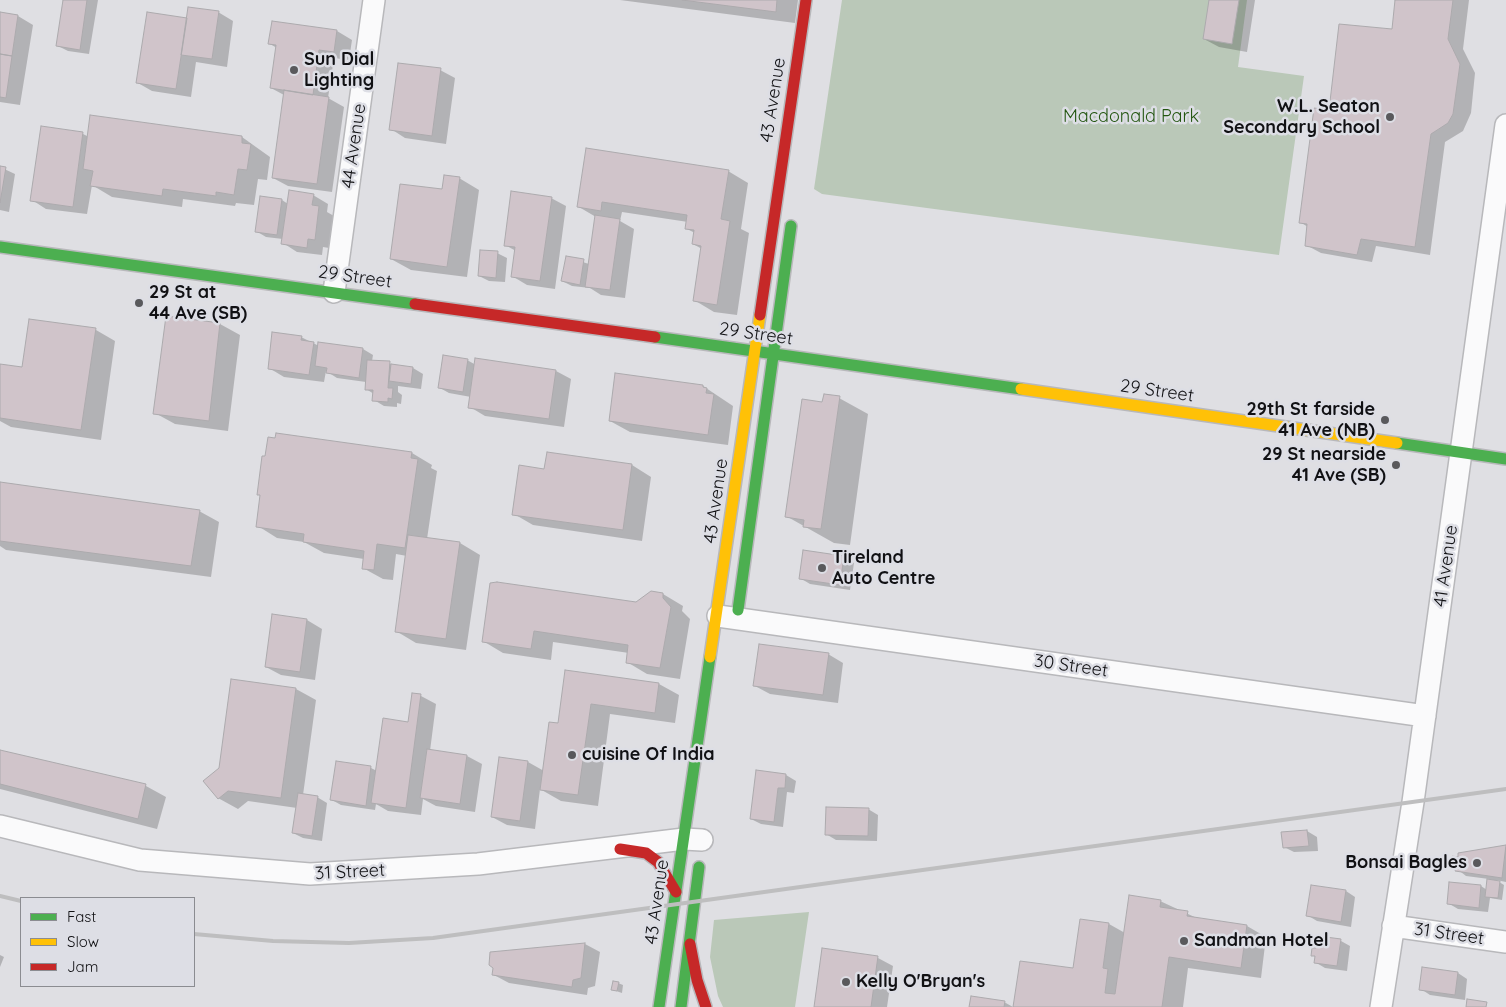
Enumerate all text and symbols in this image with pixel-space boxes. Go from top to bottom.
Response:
place label: Sun Dial Lighting [304,49,374,92]
street label: 43 Avenue [756,56,790,144]
marker: Sun Dial Lighting [288,64,300,76]
place label: W.L. Seaton Secondary School [1223,96,1380,138]
street label: 44 Avenue [337,102,371,190]
park label: Macdonald Park [1063,106,1199,128]
marker: W.L. Seaton Secondary School [1384,111,1396,123]
street label: 29 Street [317,261,393,293]
place label: 29 St at 44 Ave (SB) [149,282,247,324]
marker: 29 St at 44 Ave (SB) [133,297,145,309]
street label: 29 Street [718,318,794,350]
street label: 29 Street [1119,375,1195,407]
place label: 29th St farside 41 Ave (NB) [1247,399,1375,442]
marker: 29th St farside 41 Ave (NB) [1379,414,1391,426]
place label: 29 St nearside 41 Ave (SB) [1262,444,1386,486]
street label: 43 Avenue [699,457,733,545]
marker: 29 St nearside 41 Ave (SB) [1390,459,1402,471]
street label: 41 Avenue [1430,524,1462,608]
place label: Tireland Auto Centre [832,547,935,590]
marker: Tireland Auto Centre [816,562,828,574]
street label: 30 Street [1033,650,1109,682]
place label: cuisine Of India [582,744,715,766]
marker: cuisine Of India [566,749,578,761]
place label: Bonsai Bagles [1345,852,1467,874]
marker: Bonsai Bagles [1471,857,1483,869]
street label: 43 Avenue [640,858,674,946]
street label: 31 Street [314,859,386,885]
legend [20,897,195,987]
text: Fast [67,907,96,926]
street label: 31 Street [1413,918,1485,950]
place label: Sandman Hotel [1194,930,1329,952]
text: Slow [67,932,99,951]
marker: Sandman Hotel [1178,935,1190,947]
text: Jam [67,957,98,976]
place label: Kelly O'Bryan's [856,971,985,993]
marker: Kelly O'Bryan's [840,976,852,988]

